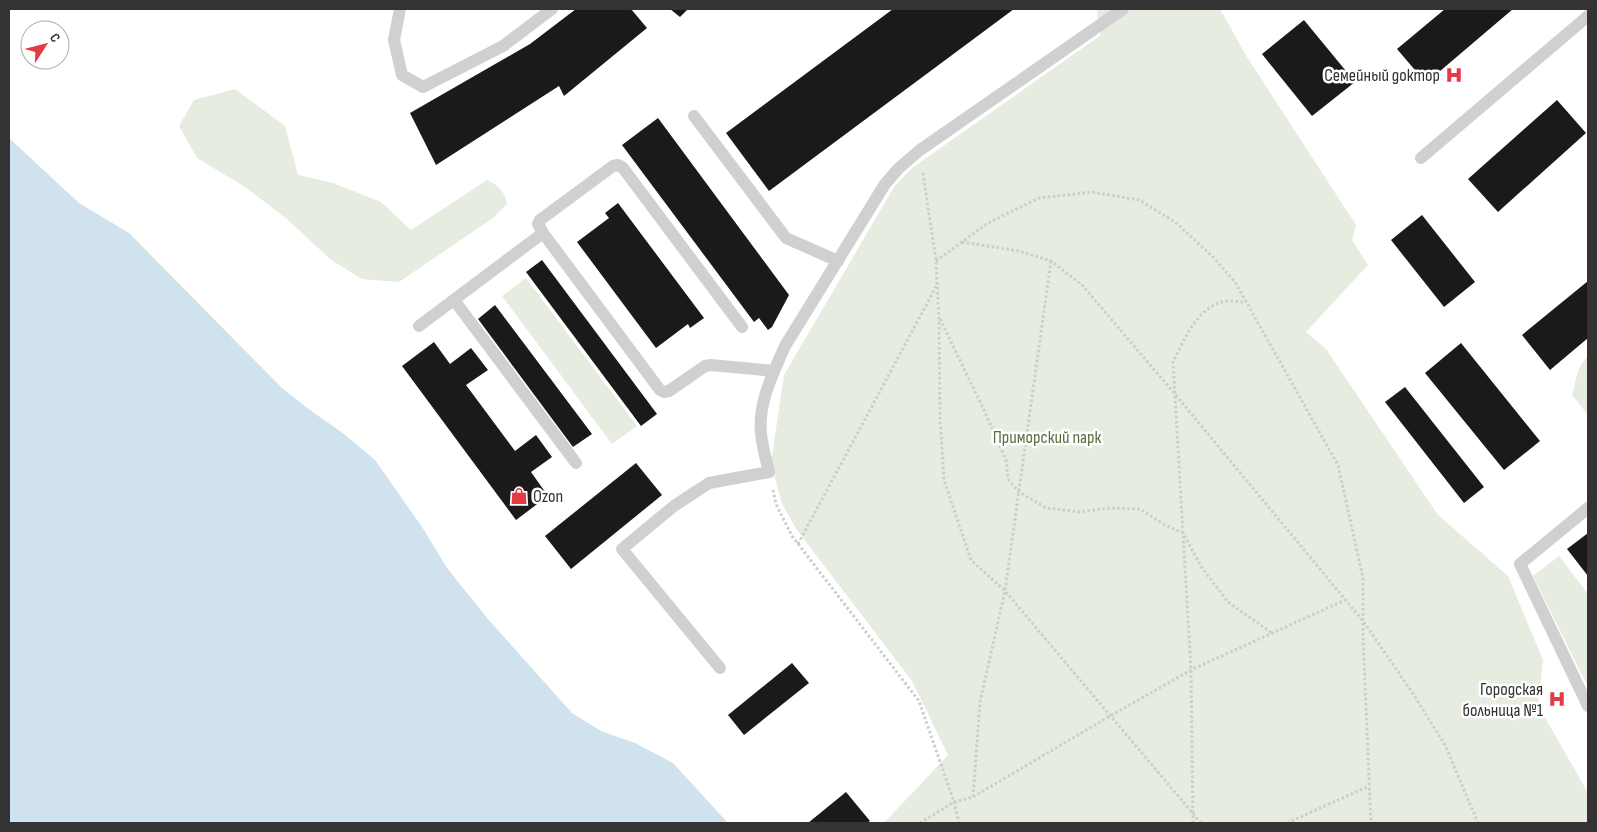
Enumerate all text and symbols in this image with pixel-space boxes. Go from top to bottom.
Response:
north arrow [20,20,70,70]
text: С [46,30,64,46]
place label: Семейный доктор [1324,65,1440,86]
hospital icon: Семейный доктор [1444,65,1464,85]
park label: Приморский парк [993,427,1101,448]
shop icon: Ozon [509,486,529,506]
place label: Ozon [533,486,563,507]
place label: Городская больница №1 [1463,679,1544,721]
hospital icon: Городская больница №1 [1547,689,1567,709]

